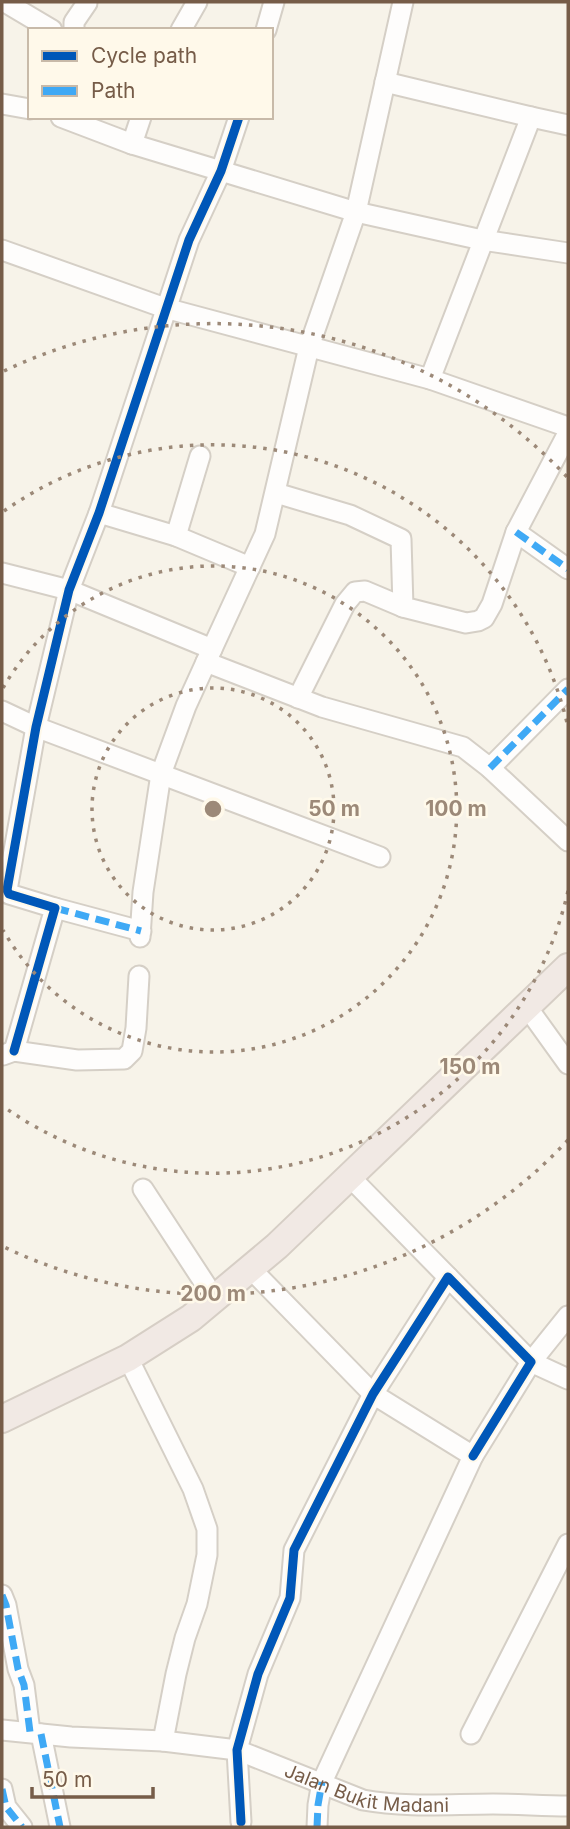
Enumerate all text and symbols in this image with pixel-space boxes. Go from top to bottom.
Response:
legend [28,28,273,119]
text: Cycle path [91,43,197,68]
text: Path [91,78,136,103]
text: 50 m [308,796,360,821]
text: 100 m [425,796,487,821]
centre of rings [201,797,225,821]
text: 150 m [440,1054,500,1079]
text: 200 m [180,1281,246,1306]
scale bar [32,1756,152,1800]
street label: Jalan Bukit Madani [281,1759,449,1817]
text: 50 m [42,1767,92,1792]

